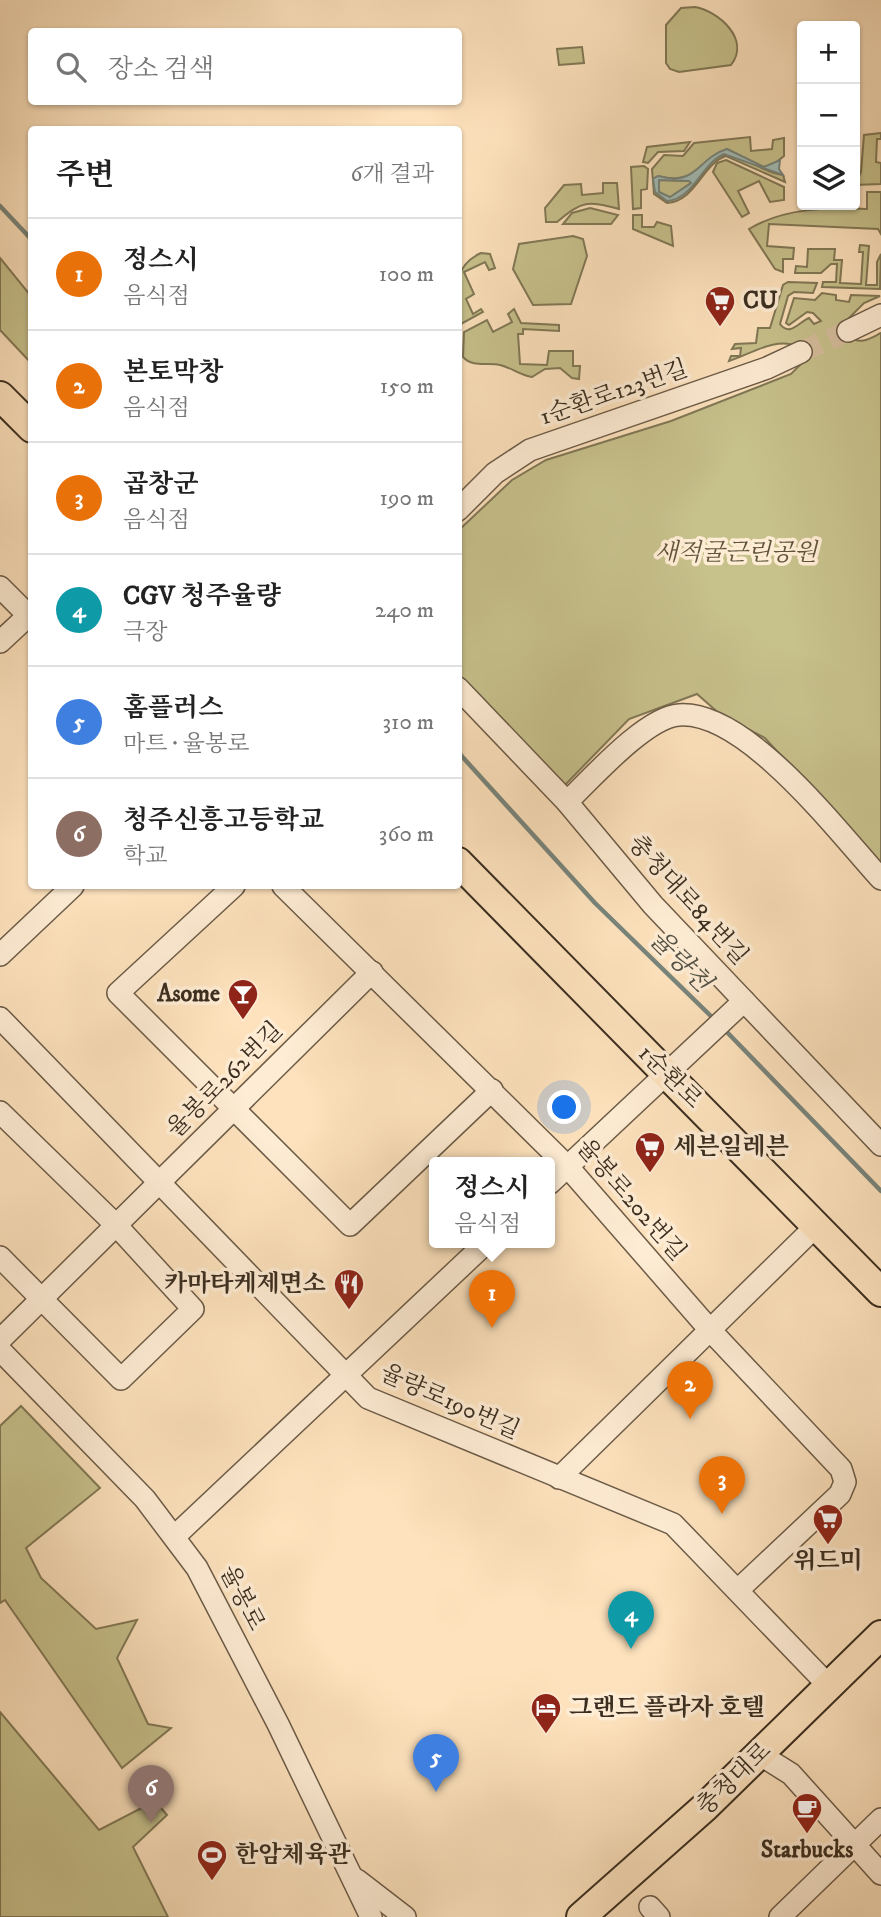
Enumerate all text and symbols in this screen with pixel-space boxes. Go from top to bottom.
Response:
map controls [797,21,860,210]
button: + [797,21,860,84]
search box [28,28,462,105]
icon: search [52,48,90,86]
text: 장소 검색 [108,53,214,86]
button: − [797,84,860,147]
button: layers [797,147,860,210]
text: 주변 [56,157,114,194]
text: 6개 결과 [350,160,434,189]
text: 정스시 [123,244,198,277]
text: 1 [75,260,83,289]
text: 100 m [379,260,434,289]
text: 음식점 [123,282,190,311]
supermarket icon: CU [703,284,737,328]
place label: CU [743,286,778,316]
street label: 1순환로123번길 [536,354,692,432]
text: 본토막창 [123,356,223,389]
text: 2 [73,372,85,401]
text: 150 m [380,372,434,401]
text: 음식점 [123,394,190,423]
text: 곱창군 [123,468,198,501]
text: 3 [75,484,83,513]
text: 190 m [380,484,434,513]
text: 음식점 [123,506,190,535]
park label: 새적굴근린공원 [655,538,819,568]
text: CGV 청주율량 [123,580,281,613]
text: 4 [72,596,86,625]
text: 240 m [375,596,434,625]
text: 극장 [123,618,167,647]
text: 홈플러스 [123,692,223,725]
text: 5 [73,708,85,737]
text: 310 m [382,708,434,737]
text: 마트 · 율봉로 [123,730,250,759]
text: 청주신흥고등학교 [123,804,324,837]
text: 6 [73,820,85,849]
text: 360 m [379,820,434,849]
street label: 충청대로84번길 [622,829,754,971]
text: 학교 [123,842,167,871]
water label: 율량천 [642,923,720,1001]
bar icon: Asome [226,977,260,1021]
place label: Asome [156,979,220,1009]
street label: 율봉로262번길 [161,1016,289,1144]
street label: 1순환로 [632,1039,708,1115]
your location [547,1090,581,1124]
supermarket icon: 세븐일레븐 [633,1130,667,1174]
place label: 세븐일레븐 [673,1132,789,1162]
street label: 율봉로202번길 [570,1133,692,1267]
popup [429,1157,555,1248]
text: 정스시 [454,1172,530,1205]
text: 음식점 [454,1210,521,1239]
restaurant icon: 카마타케제면소 [332,1267,366,1311]
place label: 카마타케제면소 [164,1269,326,1299]
pin: 1 [469,1270,515,1328]
street label: 율량로190번길 [376,1358,524,1446]
pin: 2 [667,1361,713,1419]
pin: 3 [699,1456,745,1514]
supermarket icon: 위드미 [811,1502,845,1546]
place label: 위드미 [793,1546,863,1576]
street label: 율봉로 [213,1560,271,1636]
pin: 4 [608,1591,654,1649]
hotel icon: 그랜드 플라자 호텔 [529,1691,563,1735]
place label: 그랜드 플라자 호텔 [569,1693,765,1723]
pin: 5 [413,1734,459,1792]
street label: 충청대로 [690,1736,778,1822]
pin: 6 [128,1765,174,1823]
cafe icon: Starbucks [790,1791,824,1835]
place label: Starbucks [761,1835,853,1865]
sports icon: 한암체육관 [195,1838,229,1882]
place label: 한암체육관 [235,1840,351,1870]

